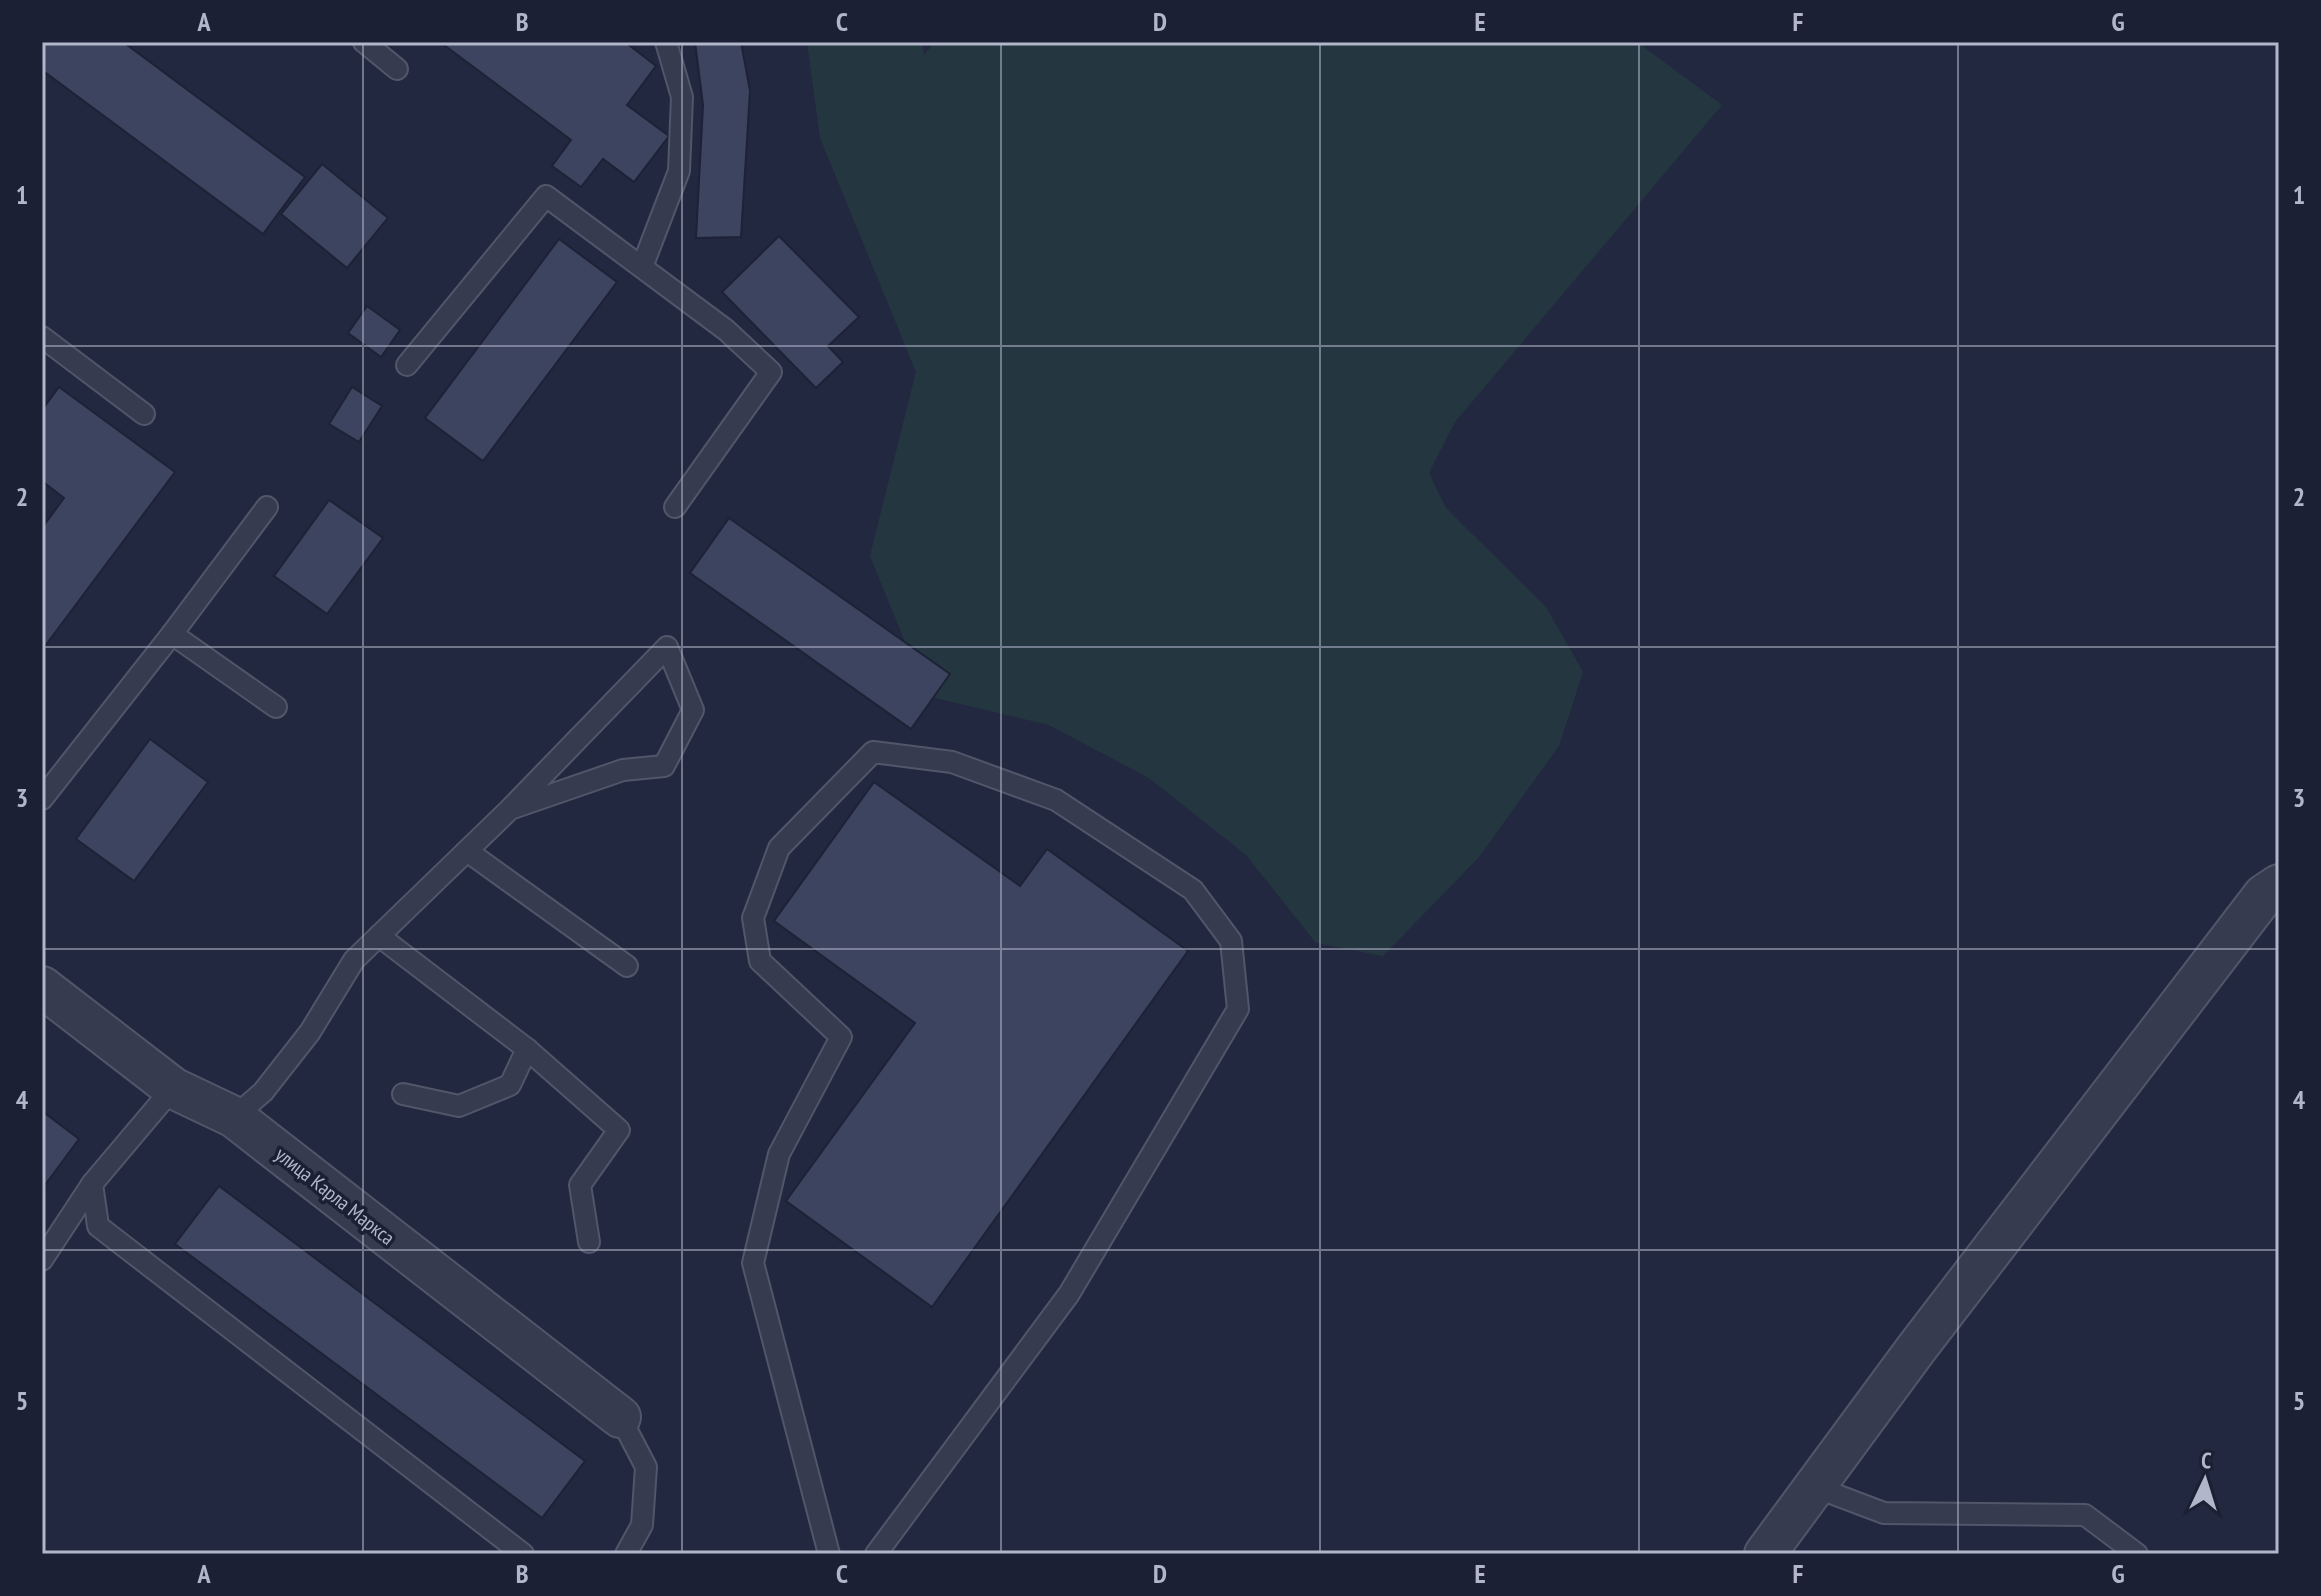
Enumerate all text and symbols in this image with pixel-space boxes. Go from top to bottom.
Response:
text: A [196,5,211,38]
text: B [516,5,529,38]
text: C [836,5,848,38]
text: D [1153,5,1167,38]
text: E [1474,5,1486,38]
text: F [1793,5,1804,38]
text: G [2111,5,2125,38]
text: 1 [16,178,28,211]
text: 1 [2293,178,2305,211]
text: 2 [16,480,28,513]
text: 2 [2293,480,2305,513]
text: 3 [16,781,28,814]
text: 3 [2293,781,2305,814]
text: 4 [16,1083,29,1116]
text: 4 [2293,1083,2306,1116]
street label: улица Карла Маркса [270,1141,400,1251]
text: 5 [16,1384,28,1417]
text: 5 [2293,1384,2305,1417]
north arrow [2165,1440,2245,1520]
text: С [2200,1446,2212,1474]
text: A [196,1557,211,1590]
text: B [516,1557,529,1590]
text: C [836,1557,848,1590]
text: D [1153,1557,1167,1590]
text: E [1474,1557,1486,1590]
text: F [1793,1557,1804,1590]
text: G [2111,1557,2125,1590]

